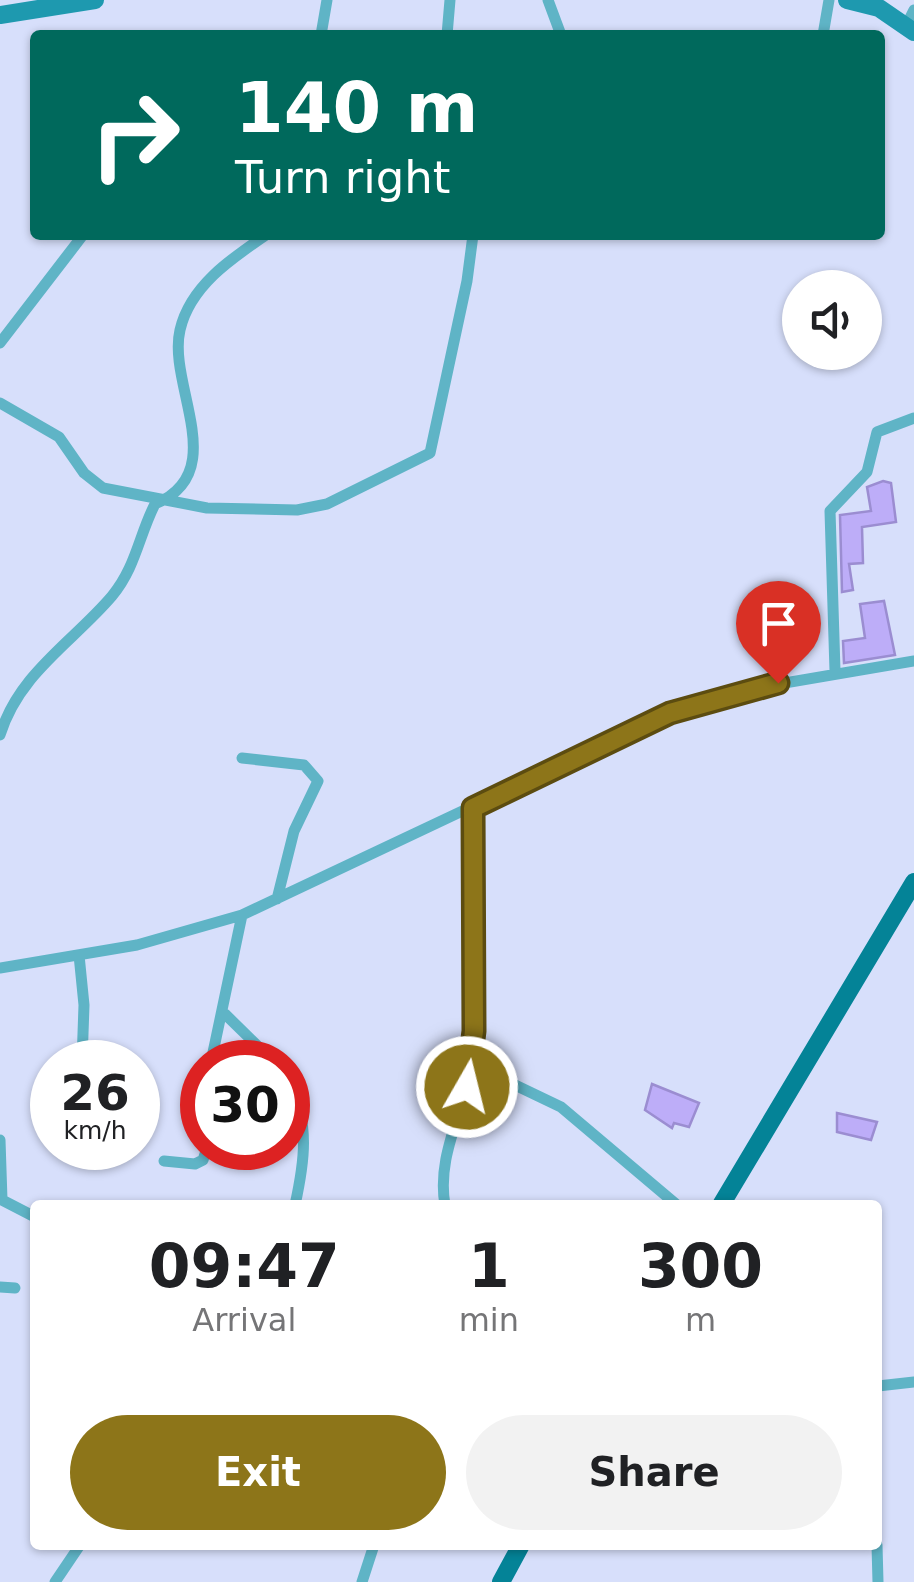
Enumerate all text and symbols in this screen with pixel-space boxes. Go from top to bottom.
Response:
text: 140 m [235,67,478,149]
icon: right [70,70,200,200]
text: Turn right [235,151,450,204]
map controls [782,270,882,370]
button: sound [782,270,882,370]
pin [736,581,821,684]
icon: arrive [751,596,806,651]
position arrow [415,1035,519,1139]
speed limit sign: 30 [180,1040,310,1170]
text: 26 [60,1064,130,1122]
text: km/h [63,1116,127,1145]
text: 09:47 [149,1231,340,1301]
text: 1 [468,1231,510,1301]
text: 300 [638,1231,763,1301]
text: Arrival [192,1301,296,1339]
text: min [459,1301,519,1339]
text: m [685,1301,716,1339]
button: Exit [70,1415,446,1530]
button: Share [466,1415,842,1530]

